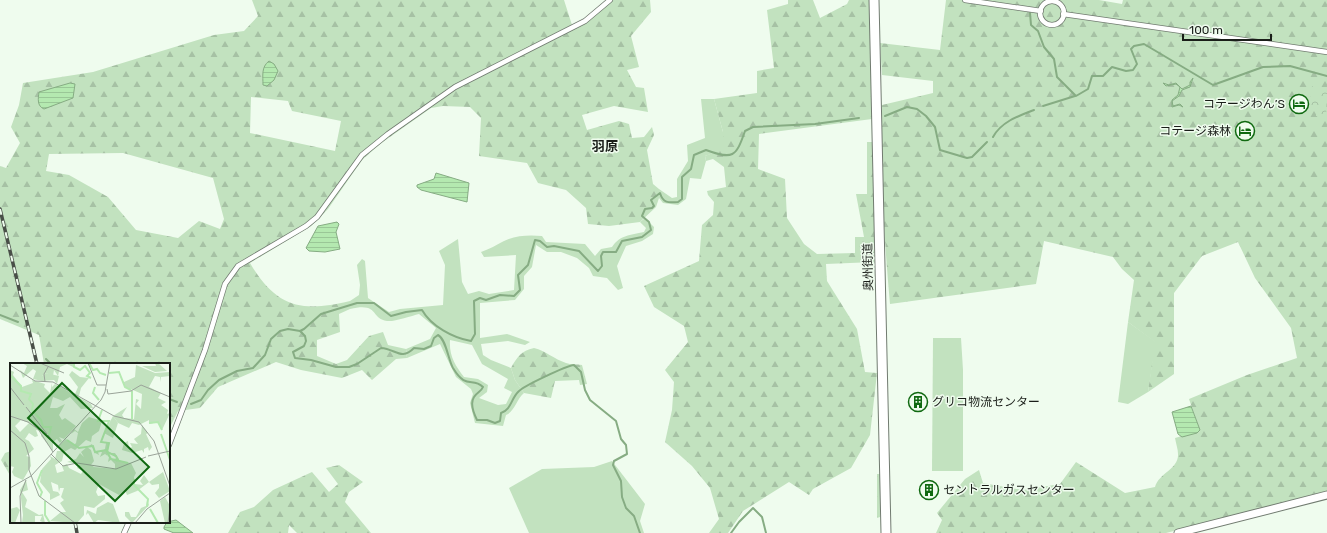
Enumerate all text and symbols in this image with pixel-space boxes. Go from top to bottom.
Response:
scale bar [1183,16,1271,42]
text: 100 m [1189,23,1223,37]
hotel icon: コテージわん’S [1288,93,1310,115]
place label: コテージわん’S [1203,97,1285,111]
hotel icon: コテージ森林 [1234,120,1256,142]
place label: コテージ森林 [1159,124,1231,138]
district label: 羽原 [592,139,618,154]
street label: 奥州街道 [861,243,875,291]
inset map [10,363,170,523]
building icon: グリコ物流センター [907,391,929,413]
place label: グリコ物流センター [932,395,1040,409]
building icon: セントラルガスセンター [918,479,940,501]
place label: セントラルガスセンター [943,483,1075,497]

